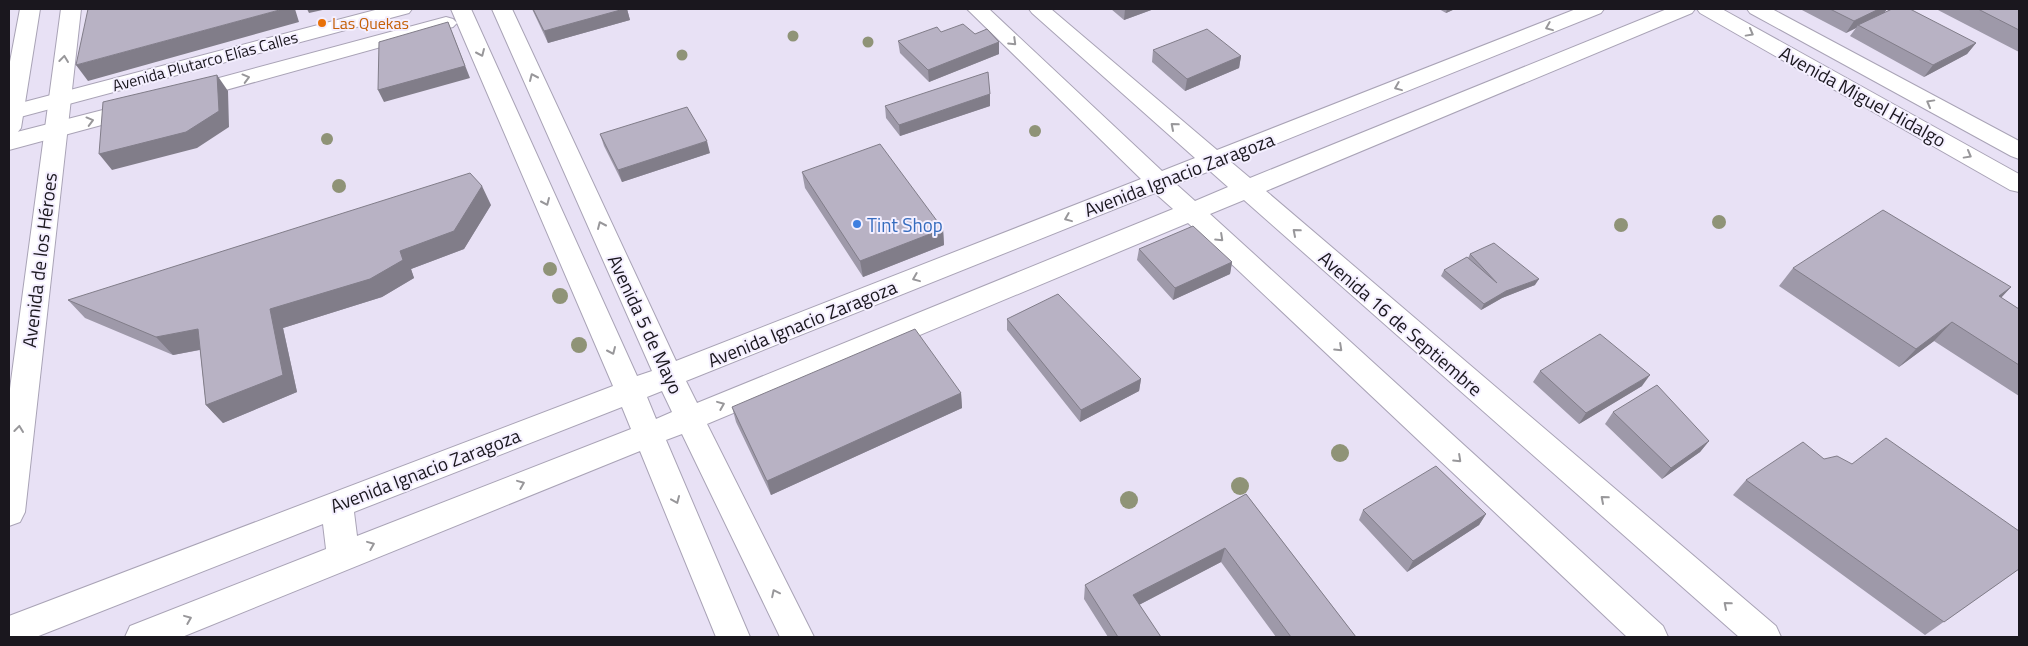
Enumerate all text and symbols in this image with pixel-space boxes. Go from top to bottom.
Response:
place label: Las Quekas [332,11,409,35]
marker: Las Quekas [316,17,328,29]
one-way arrow [1545,21,1553,31]
street label: Avenida Plutarco Elías Calles [110,25,300,97]
one-way arrow [1745,26,1754,36]
one-way arrow [1007,36,1016,45]
street label: Avenida Miguel Hidalgo [1774,38,1952,154]
one-way arrow [475,48,486,57]
one-way arrow [58,55,69,63]
one-way arrow [242,73,251,84]
one-way arrow [529,73,540,82]
one-way arrow [1394,81,1403,91]
one-way arrow [1927,99,1936,109]
one-way arrow [85,116,94,127]
one-way arrow [1170,122,1179,131]
street label: Avenida Ignacio Zaragoza [1080,124,1279,224]
one-way arrow [1962,149,1971,159]
street label: Avenida de los Héroes [14,171,64,349]
one-way arrow [540,197,551,206]
place label: Tint Shop [867,210,943,239]
one-way arrow [1064,212,1072,222]
marker: Tint Shop [851,218,863,230]
one-way arrow [596,221,607,230]
one-way arrow [1293,229,1302,238]
one-way arrow [1215,232,1224,241]
street label: Avenida 16 de Septiembre [1313,243,1489,403]
street label: Avenida 5 de Mayo [601,250,691,398]
street label: Avenida Ignacio Zaragoza [703,272,902,374]
one-way arrow [913,272,921,282]
one-way arrow [1334,342,1343,351]
one-way arrow [605,346,616,355]
one-way arrow [716,401,725,411]
street label: Avenida Ignacio Zaragoza [326,420,525,520]
one-way arrow [13,425,24,433]
one-way arrow [1453,453,1462,462]
one-way arrow [517,480,525,490]
one-way arrow [669,495,680,504]
one-way arrow [1601,496,1610,505]
one-way arrow [366,541,375,551]
one-way arrow [771,590,781,599]
one-way arrow [1724,602,1733,611]
one-way arrow [183,615,191,625]

